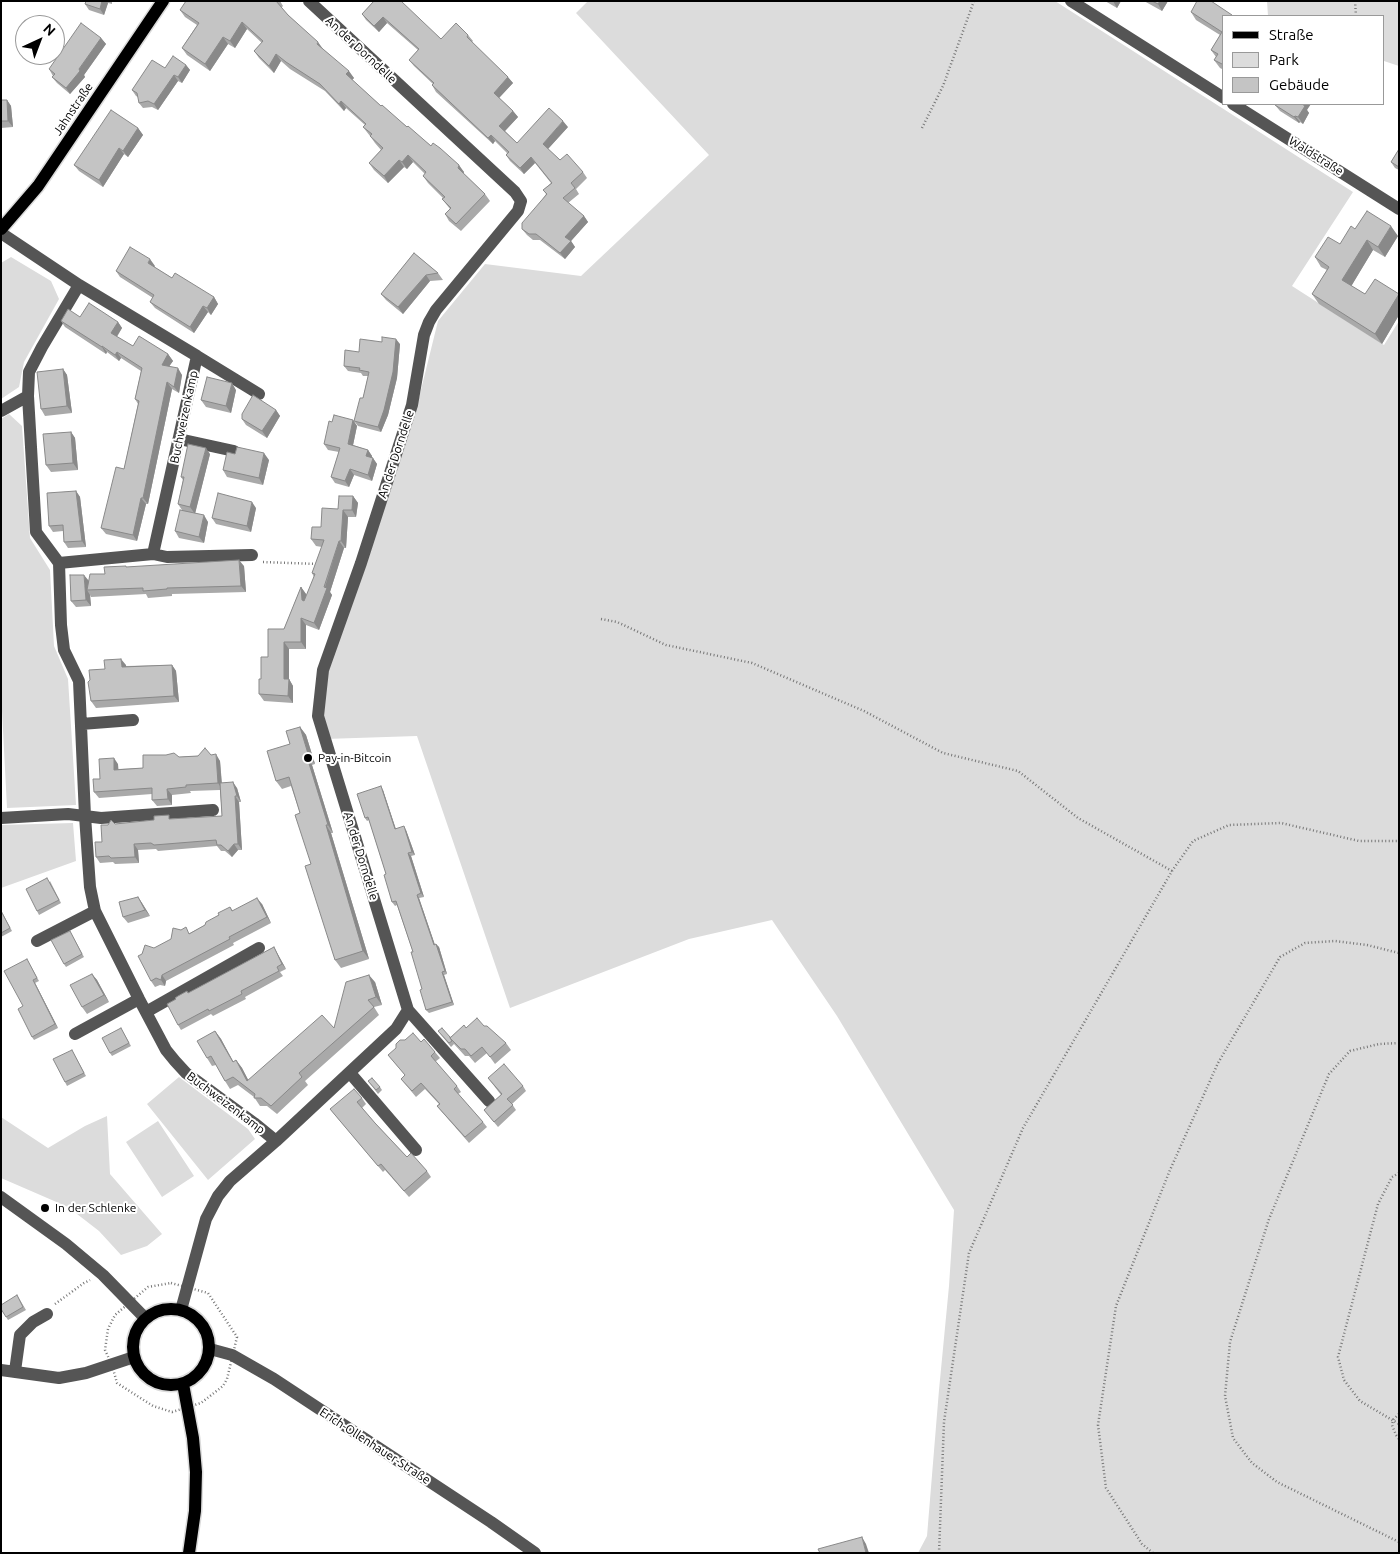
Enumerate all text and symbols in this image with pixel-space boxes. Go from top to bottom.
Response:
street label: An der Dorndelle [323,13,399,87]
north arrow [15,15,65,65]
legend [1222,15,1385,105]
text: N [40,20,59,39]
text: Straße [1269,26,1313,43]
text: Park [1269,51,1299,68]
text: Gebäude [1269,76,1329,93]
street label: Jahnstraße [50,80,96,138]
street label: Waldstraße [1286,134,1346,178]
street label: Buchweizenkamp [167,369,201,465]
street label: An der Dorndelle [375,408,417,500]
place label: Pay-in-Bitcoin [318,751,391,765]
marker: Pay-in-Bitcoin [302,752,314,764]
street label: An der Dorndelle [341,810,381,902]
street label: Buchweizenkamp [184,1069,268,1137]
place label: In der Schlenke [55,1201,136,1215]
marker: In der Schlenke [39,1202,51,1214]
street label: Erich-Ollenhauer-Straße [317,1405,433,1487]

